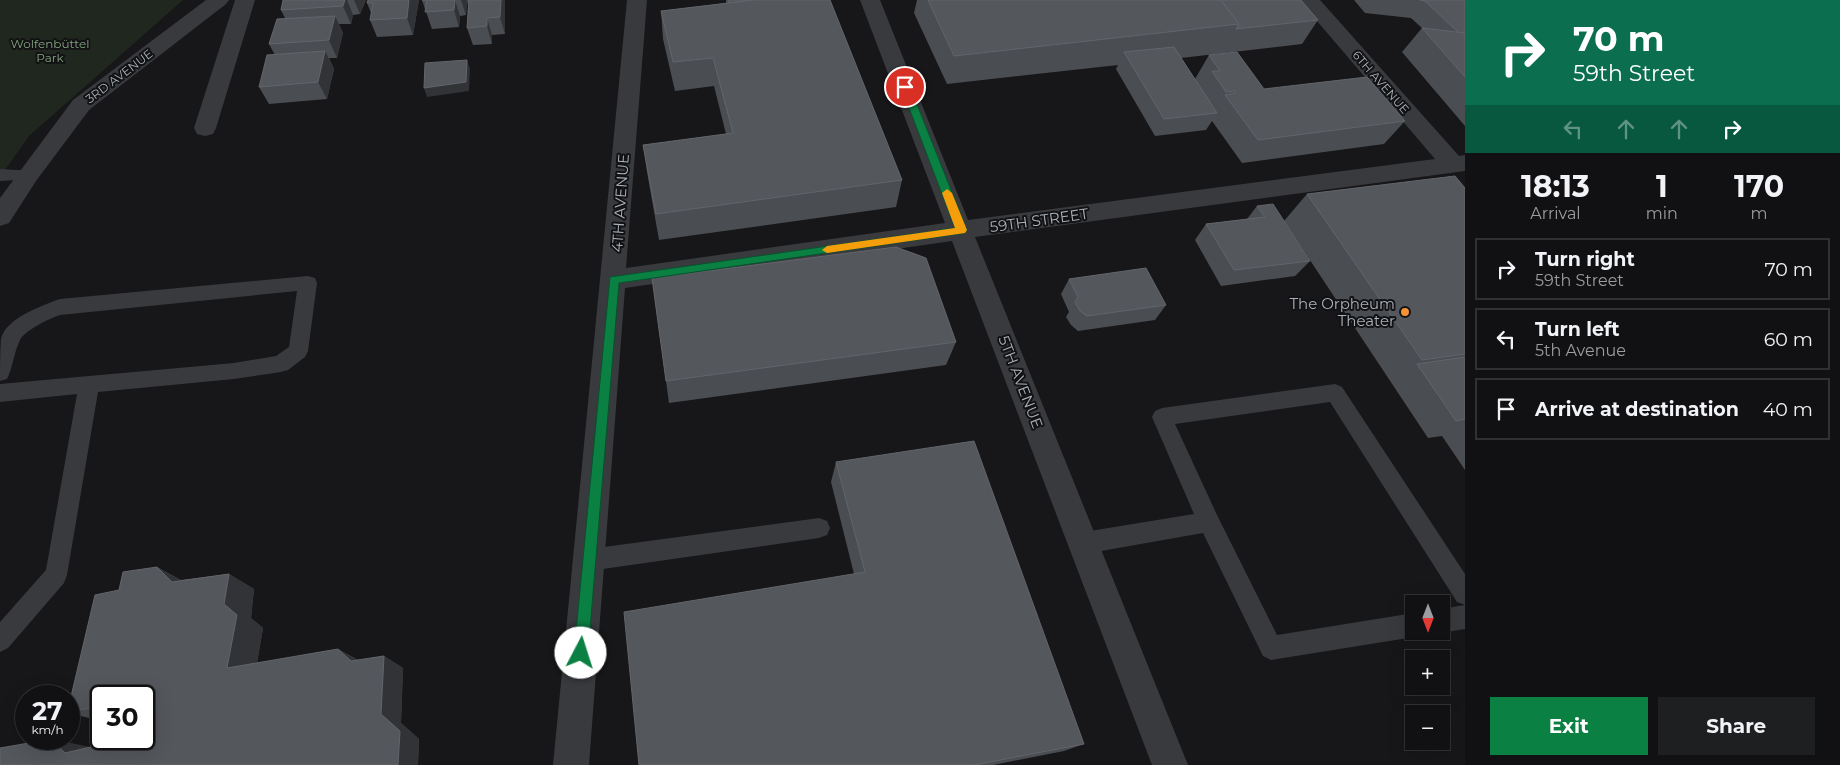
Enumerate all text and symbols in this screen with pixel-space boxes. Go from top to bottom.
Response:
text: 70 m [1573,17,1664,60]
icon: right [1490,20,1555,85]
park label: Wolfenbüttel Park [11,36,89,65]
street label: 3RD AVENUE [82,46,156,106]
street label: 6TH AVENUE [1350,47,1412,117]
text: 59th Street [1573,60,1695,87]
pin [884,66,926,108]
icon: arrive [891,73,919,101]
icon: left [1559,115,1587,143]
icon: ahead [1612,115,1640,143]
icon: ahead [1665,115,1693,143]
icon: right [1718,115,1746,143]
street label: 4TH AVENUE [607,153,633,253]
text: 18:13 [1521,168,1590,205]
text: 1 [1656,168,1668,205]
text: 170 [1734,168,1784,205]
street label: 59TH STREET [989,204,1090,236]
text: Arrival [1530,204,1581,223]
text: min [1646,204,1678,223]
text: m [1750,204,1767,223]
text: Turn right [1535,248,1635,271]
icon: right [1492,255,1520,283]
text: 70 m [1764,258,1813,281]
text: 59th Street [1535,271,1624,290]
place label: The Orpheum Theater [1289,294,1395,330]
marker: The Orpheum Theater [1399,306,1411,318]
text: Turn left [1535,318,1620,341]
icon: left [1492,325,1520,353]
text: 60 m [1764,328,1813,351]
street label: 5TH AVENUE [995,333,1047,431]
text: 5th Avenue [1535,341,1626,360]
icon: arrive [1492,395,1520,423]
text: Arrive at destination [1535,398,1739,421]
text: 40 m [1763,398,1813,421]
north arrow [1405,595,1450,640]
map controls [1405,595,1450,750]
position arrow [554,626,606,678]
button: + [1405,650,1450,695]
speed limit sign: 30 [90,685,155,750]
text: 27 [32,696,63,726]
button: Exit [1490,697,1648,755]
button: Share [1658,697,1815,755]
button: − [1405,705,1450,750]
text: km/h [31,722,64,737]

